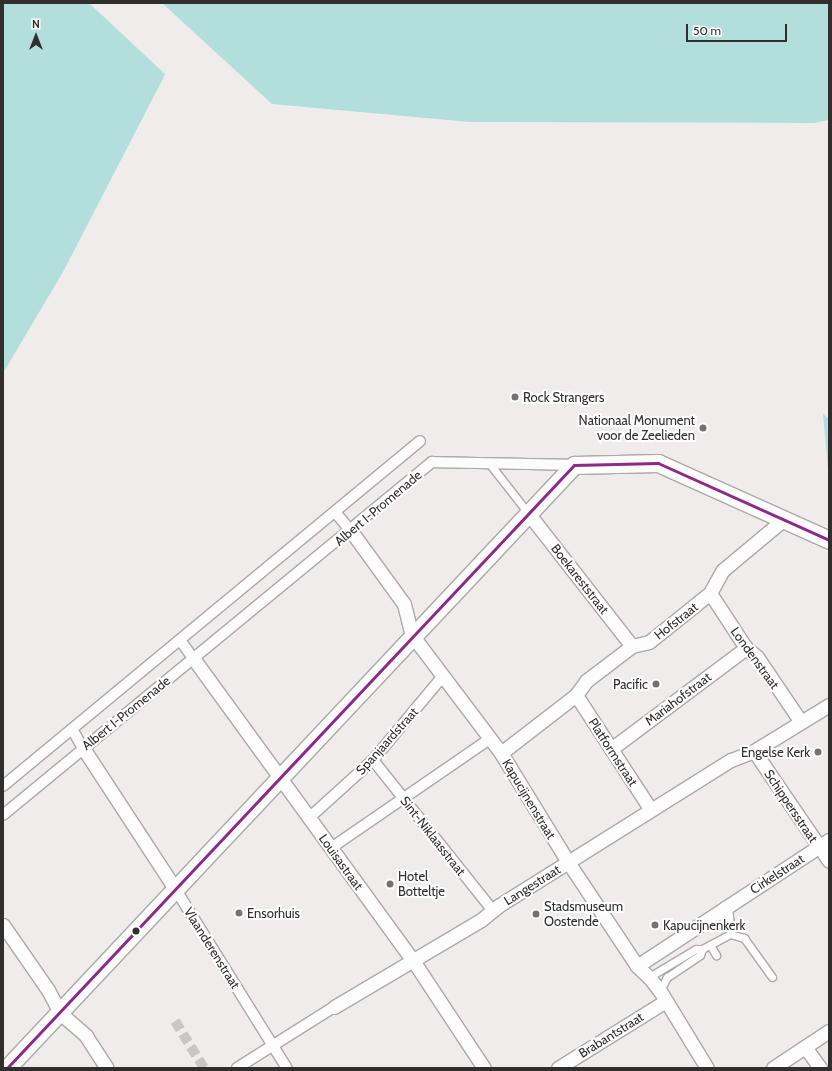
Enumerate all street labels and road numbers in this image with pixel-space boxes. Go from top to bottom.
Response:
street label: Albert I-Promenade [331,467,425,549]
street label: Boekareststraat [548,541,612,617]
street label: Hofstraat [651,599,701,643]
street label: Londenstraat [727,624,783,692]
street label: Mariahofstraat [642,669,714,729]
street label: Albert I-Promenade [79,673,173,753]
street label: Spanjaardstraat [353,704,421,778]
street label: Platformstraat [585,715,641,789]
street label: Kapucijnenstraat [499,756,559,842]
street label: Schippersstraat [761,767,821,845]
street label: Sint-Niklaasstraat [397,793,469,879]
street label: Louisastraat [316,831,366,893]
street label: Cirkelstraat [747,851,807,897]
street label: Langestraat [501,862,563,908]
street label: Vlaanderenstraat [181,904,243,992]
street label: Brabantstraat [576,1009,646,1061]

